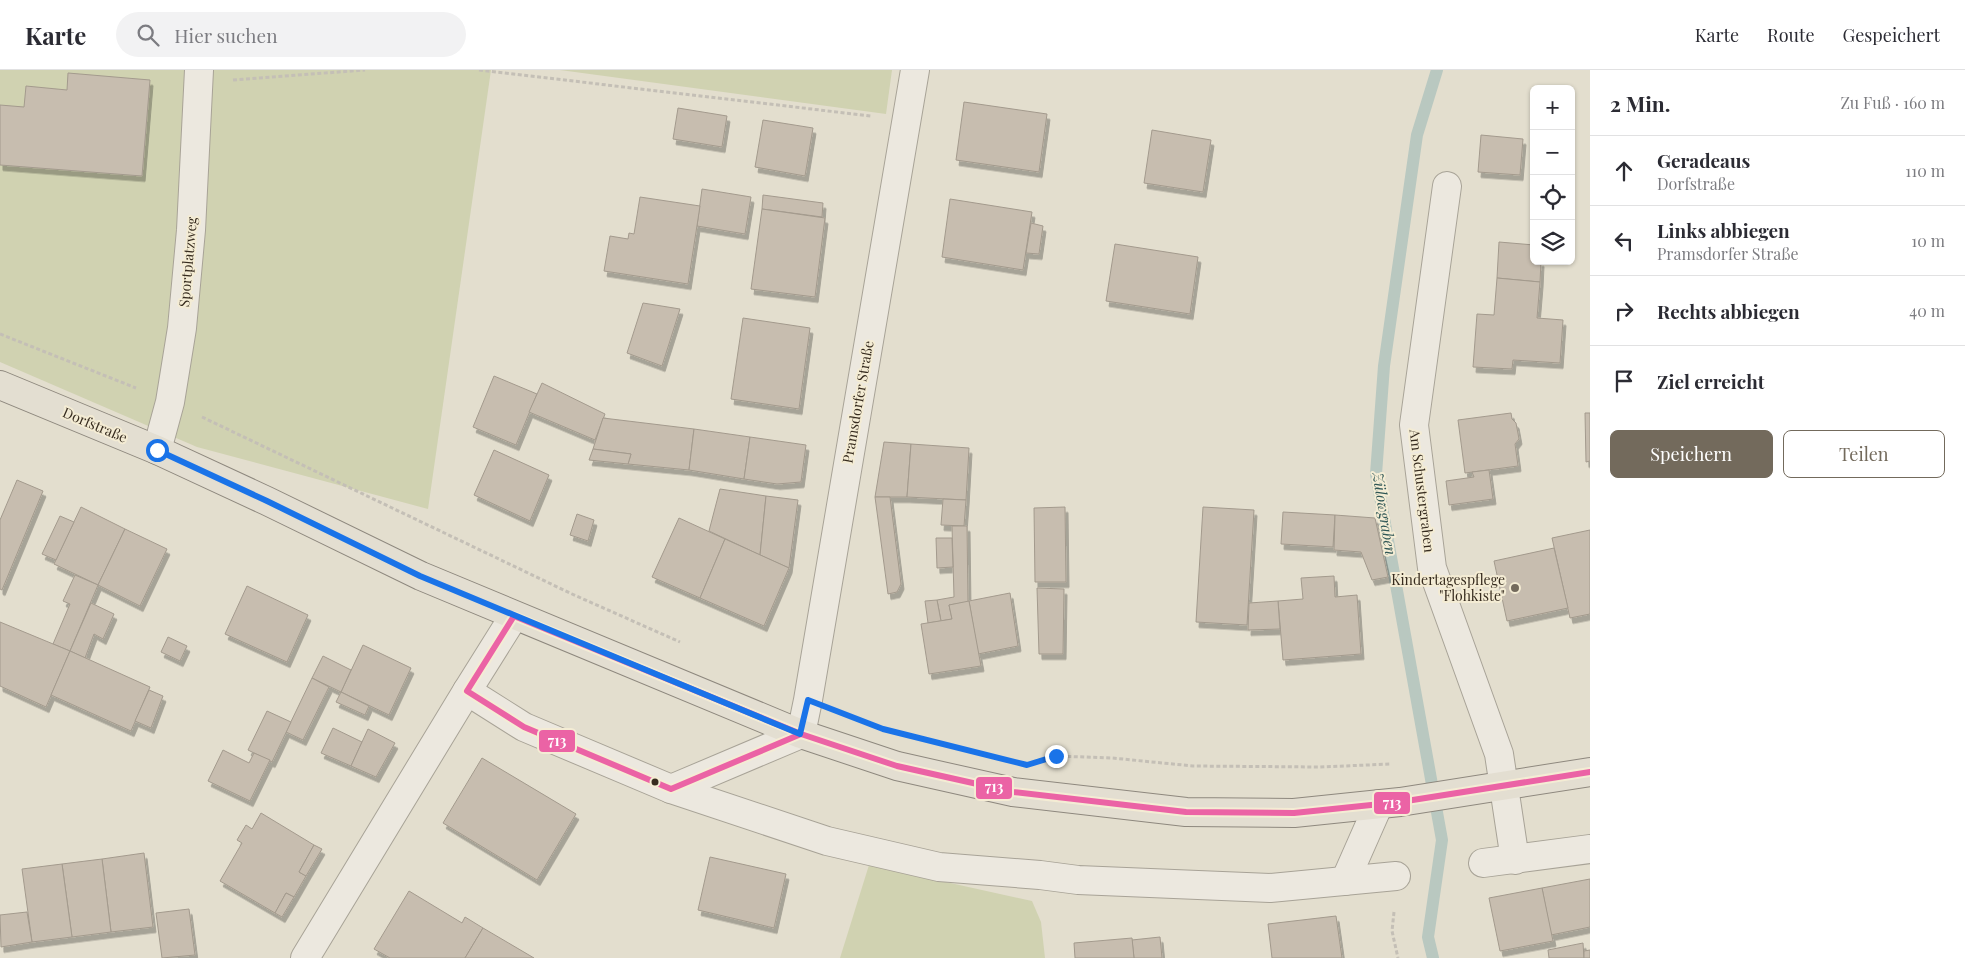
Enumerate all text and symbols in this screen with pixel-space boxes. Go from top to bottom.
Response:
search box [116,12,466,57]
text: Karte [25,19,86,51]
icon: search [134,21,162,49]
text: Hier suchen [174,22,277,48]
text: Karte [1695,23,1739,47]
text: Route [1767,23,1815,47]
text: Gespeichert [1843,23,1940,47]
map controls [1530,85,1575,265]
button: + [1530,85,1575,130]
text: 2 Min. [1610,89,1670,117]
text: Zu Fuß · 160 m [1840,92,1945,113]
button: − [1530,130,1575,175]
text: Geradeaus [1657,147,1750,173]
icon: ahead [1610,157,1638,185]
text: 110 m [1905,160,1945,181]
text: Dorfstraße [1657,173,1735,194]
button: locate [1530,175,1575,220]
street label: Sportplatzweg [174,215,201,308]
text: Links abbiegen [1657,217,1790,243]
button: layers [1530,220,1575,265]
icon: left [1610,227,1638,255]
text: 10 m [1911,230,1945,251]
text: Pramsdorfer Straße [1657,243,1799,264]
icon: right [1610,297,1638,325]
text: Rechts abbiegen [1657,298,1800,324]
text: 40 m [1909,300,1945,321]
street label: Pramsdorfer Straße [837,339,878,465]
icon: arrive [1610,367,1638,395]
text: Ziel erreicht [1657,368,1765,394]
street label: Dorfstraße [60,402,130,447]
street label: Am Schustergraben [1405,427,1440,554]
button: Speichern [1610,430,1773,478]
button: Teilen [1783,430,1945,478]
route start [146,439,169,462]
water label: Zülowgraben [1368,470,1401,557]
place label: Kindertagespflege "Flohkiste" [1391,570,1505,605]
marker: Kindertagespflege "Flohkiste" [1509,582,1521,594]
line badge: 713 [538,729,576,753]
text: 713 [548,731,566,750]
route end [1045,745,1068,768]
line badge: 713 [975,776,1013,800]
unlabelled marker [650,777,660,787]
text: 713 [985,777,1003,796]
line badge: 713 [1373,791,1411,815]
text: 713 [1383,793,1401,812]

